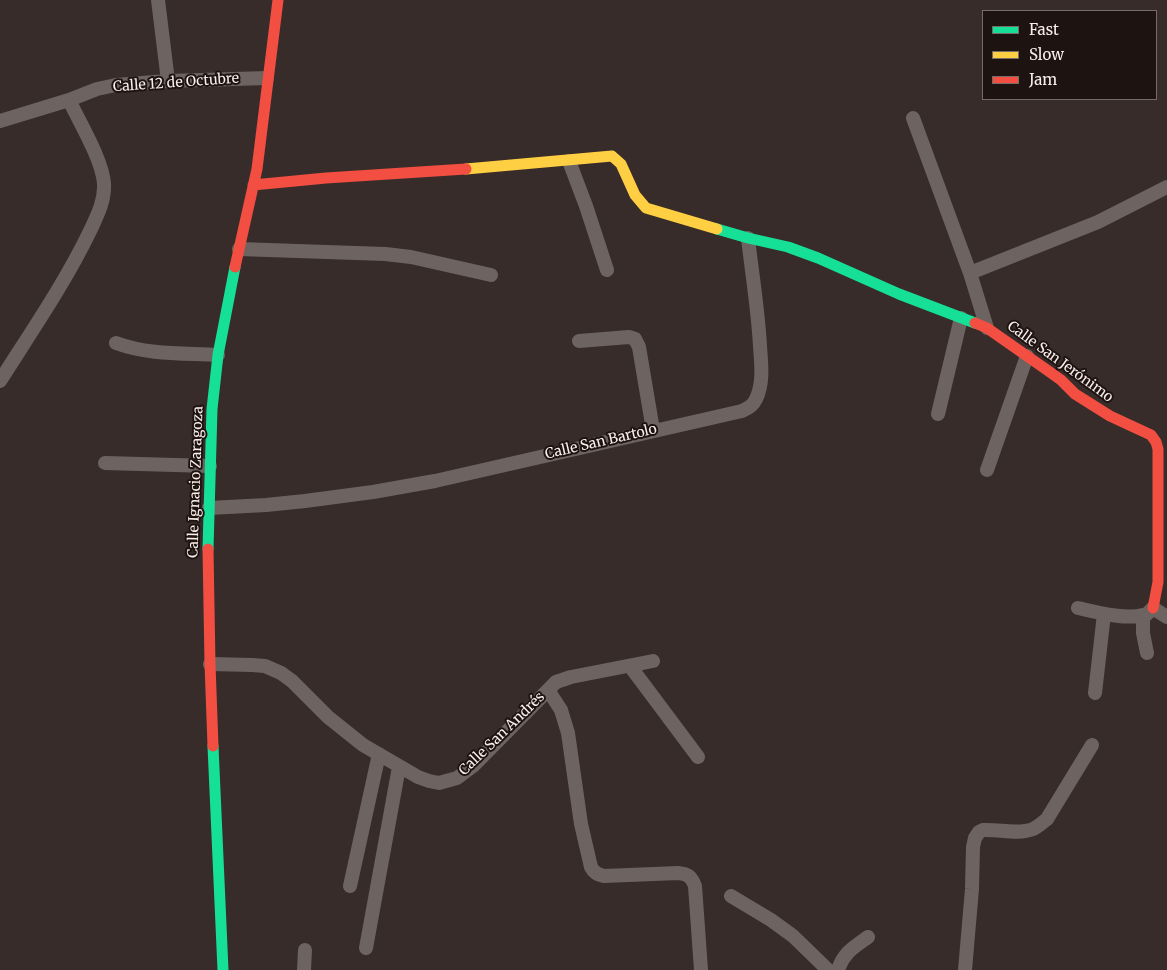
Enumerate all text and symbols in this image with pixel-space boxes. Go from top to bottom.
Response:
legend [982,10,1157,100]
text: Fast [1029,20,1059,39]
text: Slow [1029,45,1064,64]
street label: Calle 12 de Octubre [112,70,240,96]
text: Jam [1029,70,1057,89]
street label: Calle San Jerónimo [1004,318,1116,406]
street label: Calle Ignacio Zaragoza [185,406,207,558]
street label: Calle San Bartolo [544,421,658,463]
street label: Calle San Andrés [456,689,548,779]

